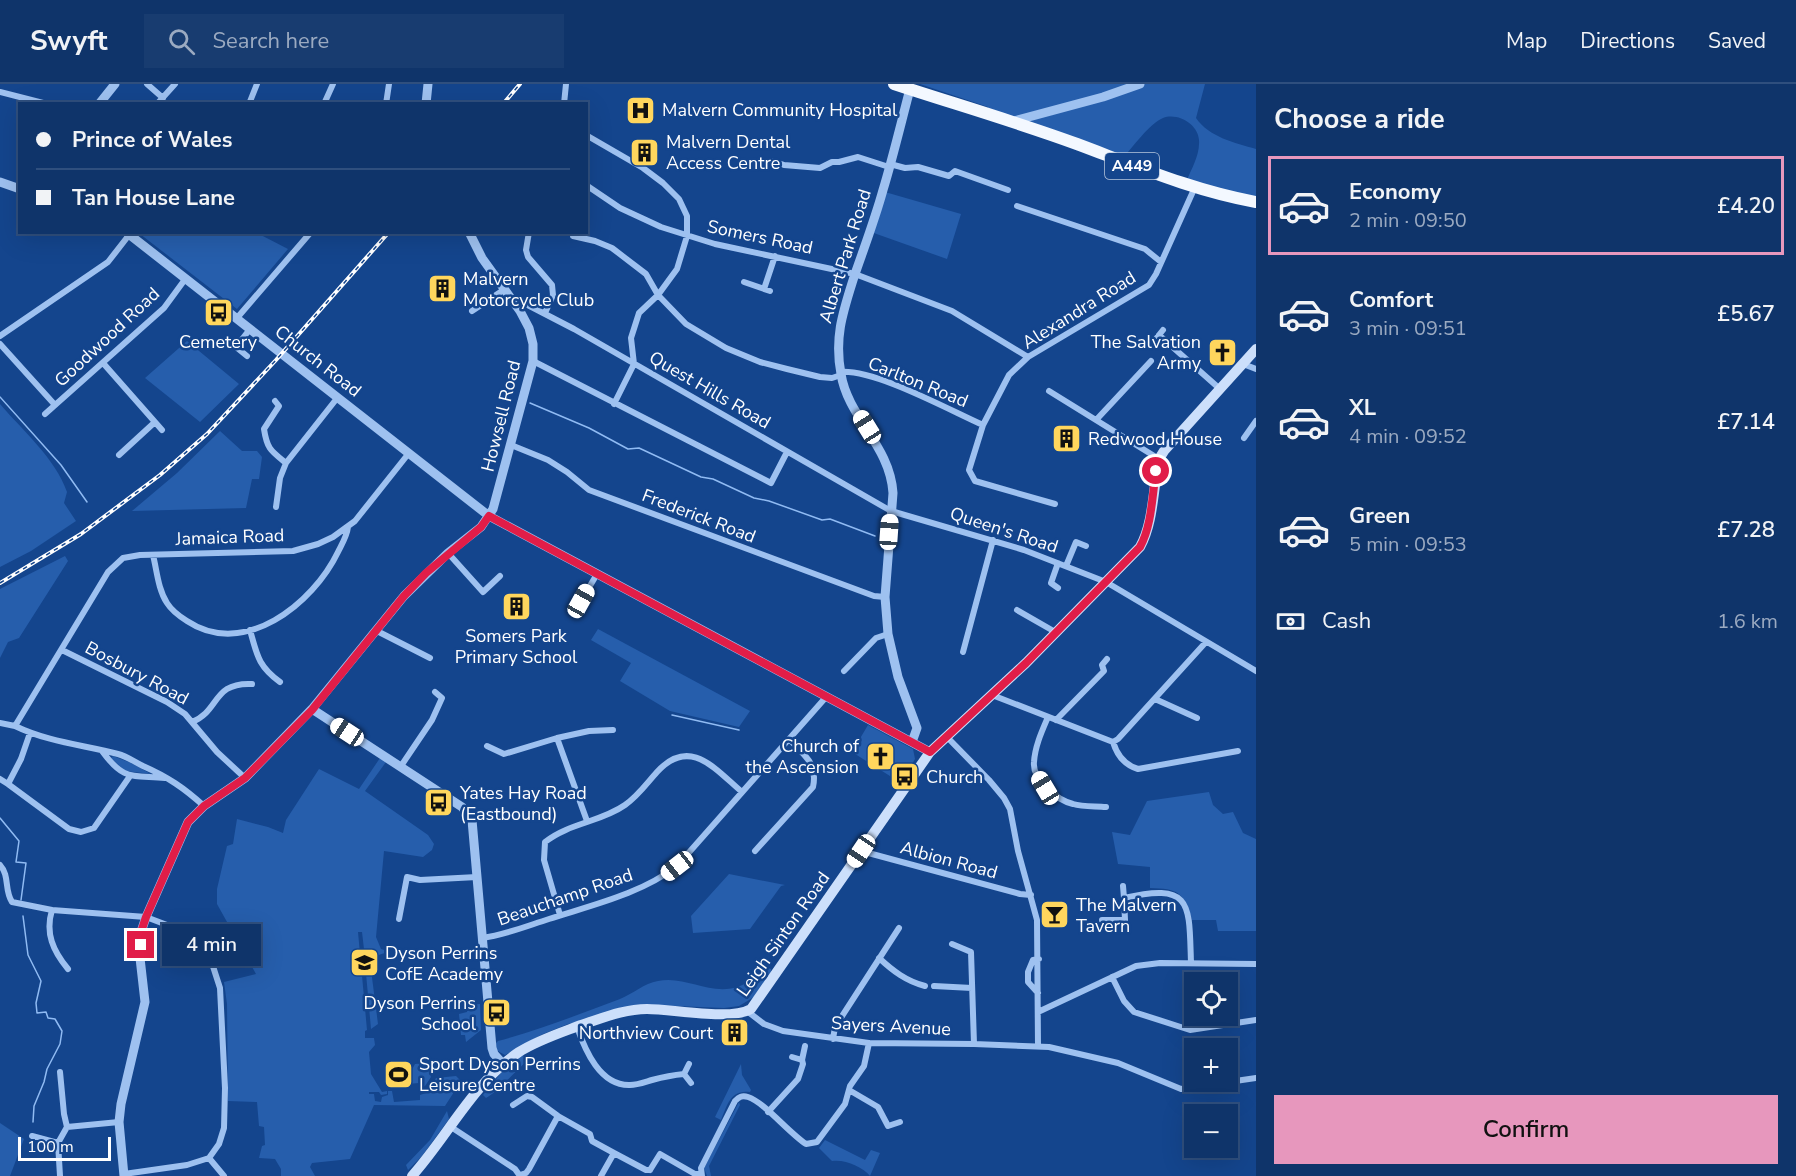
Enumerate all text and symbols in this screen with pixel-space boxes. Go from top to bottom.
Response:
search box [144,14,564,68]
text: Swyft [30,22,108,60]
icon: search [165,25,198,58]
text: Search here [213,26,329,56]
text: Map [1506,27,1547,55]
text: Directions [1580,27,1675,55]
text: Saved [1708,27,1766,55]
hospital icon: Malvern Community Hospital [625,94,657,126]
place label: Malvern Community Hospital [662,98,898,122]
text: Choose a ride [1274,101,1445,138]
text: Prince of Wales [72,125,233,155]
place label: Malvern Dental Access Centre [666,130,791,175]
building icon: Malvern Dental Access Centre [629,136,661,168]
road number: A449 [1105,153,1159,179]
text: Economy [1349,177,1441,207]
icon: car [1277,179,1331,233]
text: Tan House Lane [72,183,235,213]
street label: Albert Park Road [813,186,877,326]
text: £4.20 [1717,191,1775,221]
text: 2 min · 09:50 [1349,207,1467,234]
street label: Somers Road [705,214,815,260]
street label: Alexandra Road [1018,265,1140,355]
place label: Malvern Motorcycle Club [463,267,594,312]
building icon: Malvern Motorcycle Club [426,273,458,305]
street label: Goodwood Road [49,282,165,392]
text: Comfort [1349,285,1433,315]
icon: car [1277,287,1331,341]
bus stop icon: Cemetery [202,297,234,329]
text: £5.67 [1717,299,1775,329]
text: 3 min · 09:51 [1349,315,1467,342]
street label: Church Road [270,320,366,402]
place label: Cemetery [179,330,258,354]
place label: The Salvation Army [1091,330,1202,375]
church icon: The Salvation Army [1206,336,1238,368]
street label: Quest Hills Road [645,345,775,435]
street label: Carlton Road [864,351,972,413]
street label: Howsell Road [476,358,526,474]
text: XL [1349,393,1376,423]
icon: car [1277,395,1331,449]
car [850,407,884,447]
text: £7.14 [1717,407,1775,437]
building icon: Redwood House [1051,423,1083,455]
text: 4 min · 09:52 [1349,423,1467,450]
place label: Redwood House [1088,427,1222,451]
route start [1142,457,1169,484]
street label: Frederick Road [639,483,759,549]
street label: Queen's Road [947,501,1061,559]
text: Green [1349,501,1410,531]
icon: car [1277,503,1331,557]
car [879,513,899,551]
text: £7.28 [1717,515,1775,545]
street label: Jamaica Road [174,523,285,551]
text: 5 min · 09:53 [1349,531,1467,558]
car [564,581,598,621]
building icon: Somers Park Primary School [500,591,532,623]
icon: cash [1274,605,1307,638]
text: Cash [1322,606,1371,636]
text: 1.6 km [1717,608,1778,635]
place label: Somers Park Primary School [455,624,578,669]
street label: Bosbury Road [81,636,193,710]
car [327,715,367,749]
place label: Church of the Ascension [746,734,860,779]
church icon: Church of the Ascension [864,740,896,772]
bus stop icon: Church [889,761,921,793]
place label: Church [926,765,983,789]
car [1028,768,1062,808]
place label: Yates Hay Road (Eastbound) [459,781,587,826]
bus stop icon: Yates Hay Road (Eastbound) [423,787,455,819]
car [843,831,879,871]
street label: Albion Road [898,835,1000,885]
car [657,848,697,884]
street label: Beauchamp Road [494,863,636,931]
street label: Leigh Sinton Road [731,867,835,1001]
place label: The Malvern Tavern [1076,893,1177,938]
bar icon: The Malvern Tavern [1039,899,1071,931]
callout: 4 min [162,924,261,966]
route end [127,931,154,958]
text: 4 min [186,931,237,958]
place label: Dyson Perrins CofE Academy [385,941,504,986]
school or university icon: Dyson Perrins CofE Academy [348,947,380,979]
map controls [1184,972,1238,1158]
button: locate [1184,972,1238,1026]
place label: Dyson Perrins School [364,991,477,1036]
bus stop icon: Dyson Perrins School [481,997,513,1029]
street label: Sayers Avenue [830,1011,952,1041]
building icon: Northview Court [718,1017,750,1049]
place label: Northview Court [579,1021,714,1045]
button: + [1184,1038,1238,1092]
place label: Sport Dyson Perrins Leisure Centre [419,1052,581,1097]
sports icon: Sport Dyson Perrins Leisure Centre [382,1058,414,1090]
button: Confirm [1274,1095,1778,1164]
button: − [1184,1104,1238,1158]
scale bar [18,1134,111,1162]
text: 100 m [27,1136,74,1158]

